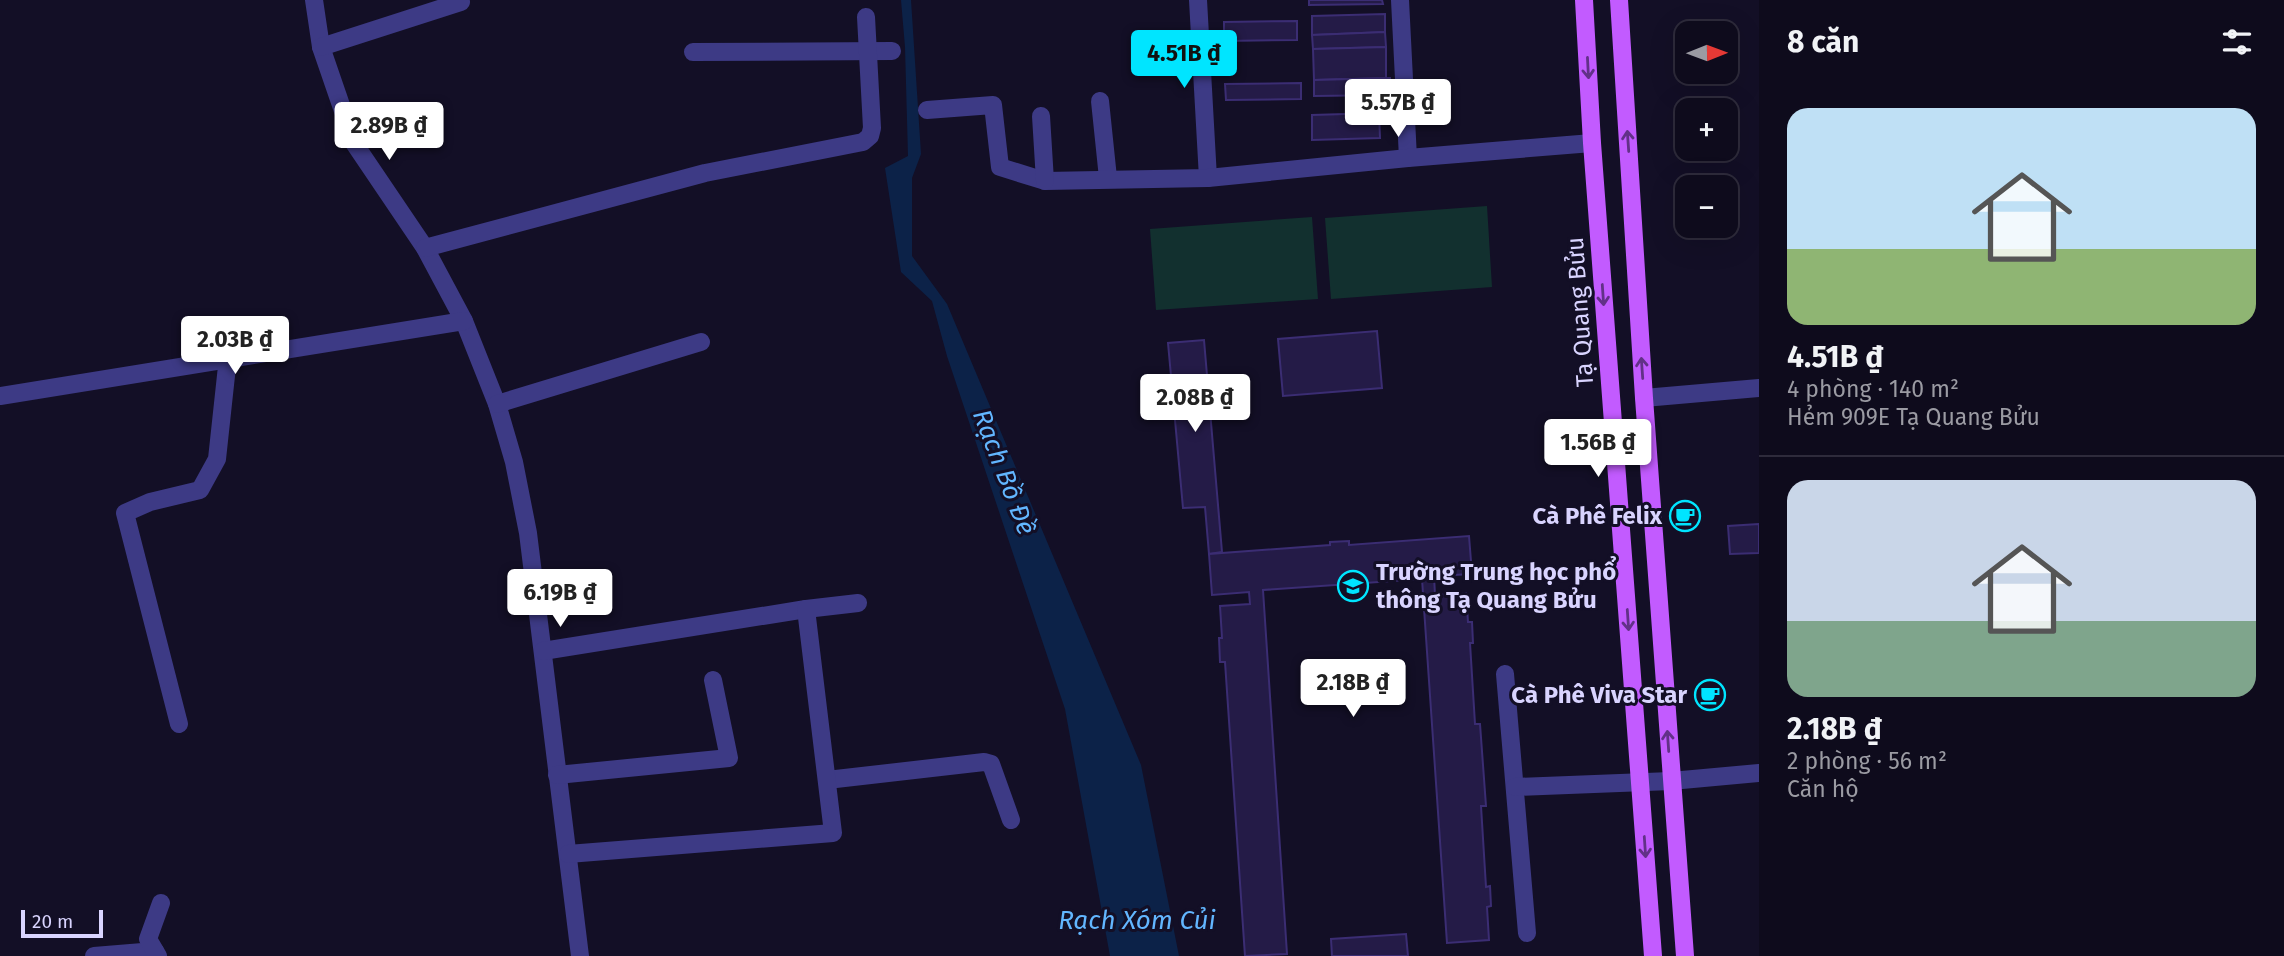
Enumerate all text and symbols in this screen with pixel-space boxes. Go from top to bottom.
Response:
north arrow [1675,21,1738,84]
map controls [1675,21,1738,238]
icon: filters [2218,23,2256,61]
text: 8 căn [1787,24,1859,60]
pin: 4.51B ₫ [1119,31,1249,90]
text: 4.51B ₫ [1147,39,1221,67]
one-way arrow [1581,56,1594,79]
pin: 5.57B ₫ [1333,80,1463,139]
text: 5.57B ₫ [1361,88,1435,116]
button: + [1675,98,1738,161]
pin: 2.89B ₫ [324,102,454,162]
text: 2.89B ₫ [351,111,427,139]
one-way arrow [1621,130,1634,153]
icon: home [1959,154,2085,280]
button: − [1675,175,1738,238]
street label: Tạ Quang Bửu [1561,236,1599,388]
one-way arrow [1597,283,1610,306]
pin: 2.03B ₫ [170,316,300,376]
text: 2.03B ₫ [197,325,273,353]
text: 4.51B ₫ [1787,339,1884,375]
one-way arrow [1636,357,1649,380]
pin: 2.08B ₫ [1130,374,1260,434]
text: 4 phòng · 140 m² [1787,375,1959,403]
text: 2.08B ₫ [1156,383,1234,411]
text: Hẻm 909E Tạ Quang Bửu [1787,403,2040,431]
water label: Rạch Bồ Đề [966,405,1042,539]
pin: 1.56B ₫ [1533,420,1663,479]
text: 1.56B ₫ [1560,428,1636,456]
cafe icon: Cà Phê Felix [1668,499,1702,533]
place label: Cà Phê Felix [1533,502,1663,530]
icon: home [1959,526,2085,652]
place label: Trường Trung học phổ thông Tạ Quang Bửu [1376,556,1616,614]
school or university icon: Trường Trung học phổ thông Tạ Quang Bửu [1336,569,1370,603]
pin: 6.19B ₫ [495,570,625,629]
text: 6.19B ₫ [523,578,597,606]
one-way arrow [1622,608,1635,630]
pin: 2.18B ₫ [1288,660,1418,719]
text: 2.18B ₫ [1317,668,1389,696]
cafe icon: Cà Phê Viva Star [1693,678,1727,712]
place label: Cà Phê Viva Star [1511,681,1687,709]
text: 2.18B ₫ [1787,711,1882,747]
one-way arrow [1661,731,1674,753]
text: 2 phòng · 56 m² [1787,747,1947,775]
text: Căn hộ [1787,775,1859,803]
one-way arrow [1639,835,1652,857]
water label: Rạch Xóm Củi [1058,905,1216,936]
scale bar [21,907,103,939]
text: 20 m [32,910,73,933]

